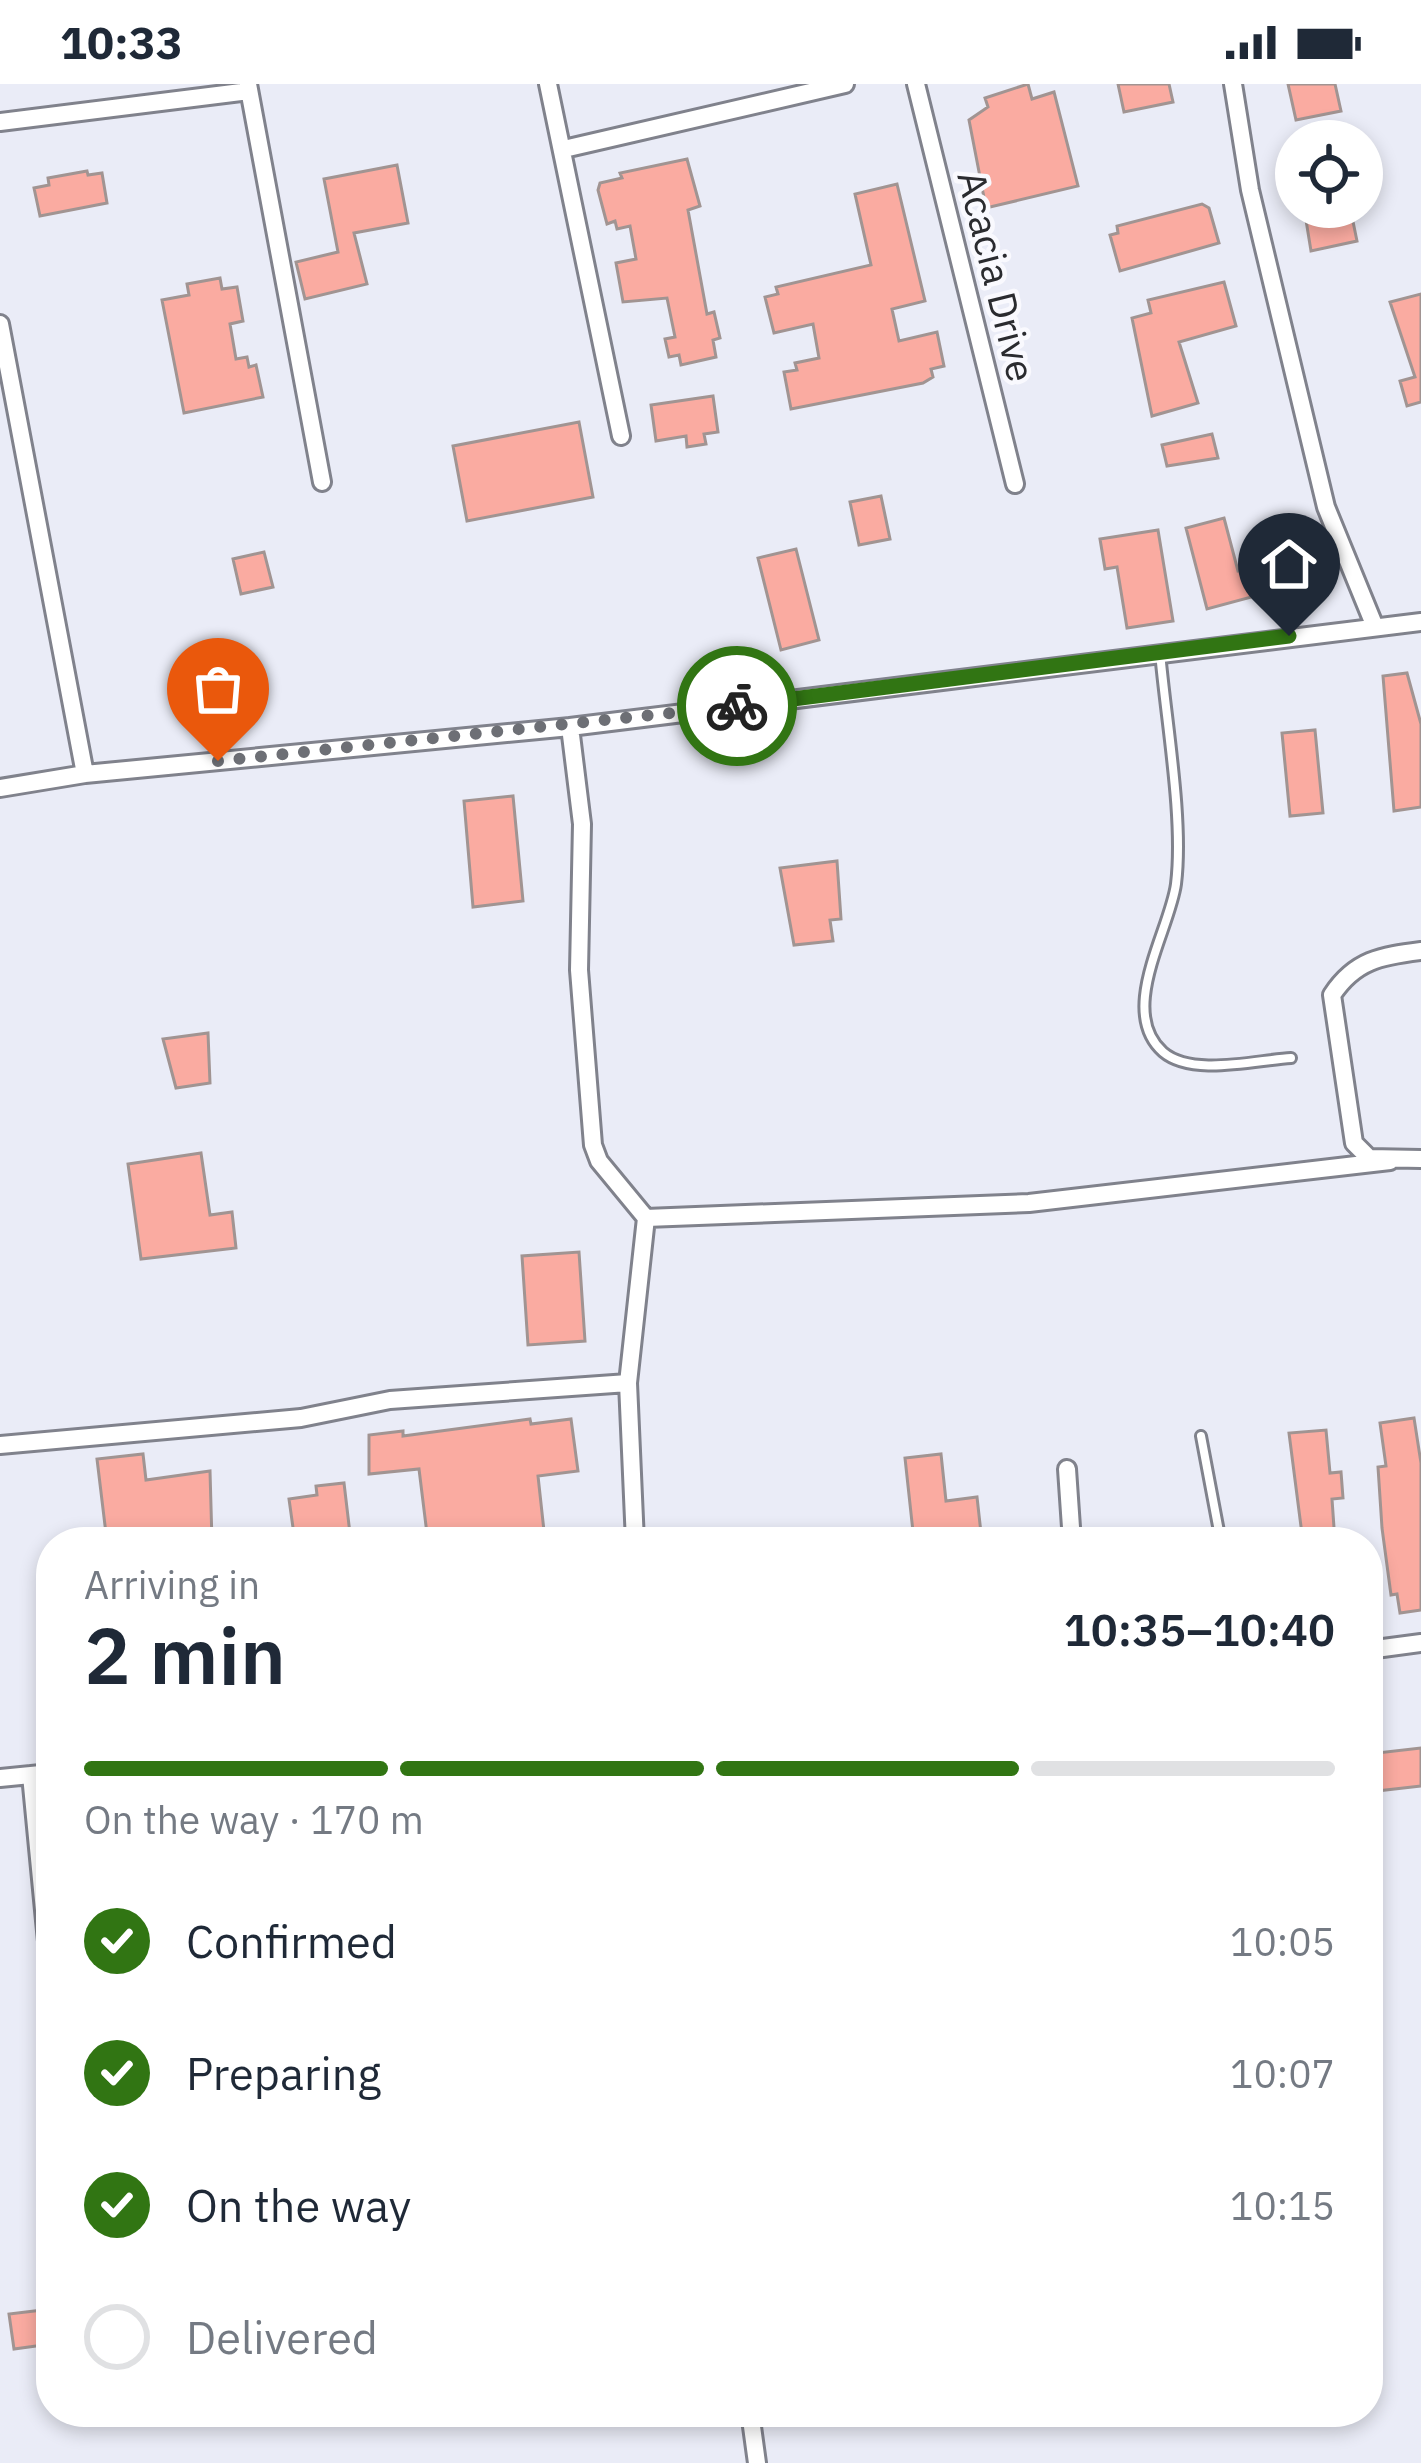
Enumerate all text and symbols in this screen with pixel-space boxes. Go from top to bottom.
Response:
text: 10:33 [60,13,183,71]
map controls [1275,120,1383,228]
button: locate [1275,120,1383,228]
street label: Acacia Drive [946,165,1048,387]
pin [1238,513,1340,636]
icon: home [1256,531,1322,597]
pin [167,638,269,761]
courier [677,646,797,766]
icon: bag [185,656,251,722]
icon: bike [704,673,770,739]
text: Arriving in [84,1559,260,1610]
text: 10:35–10:40 [1064,1600,1335,1658]
text: 2 min [84,1604,286,1705]
text: On the way · 170 m [84,1794,424,1845]
icon: check [84,1908,150,1974]
text: Confirmed [186,1912,397,1970]
text: 10:05 [1230,1916,1335,1967]
icon: check [84,2040,150,2106]
text: Preparing [186,2044,381,2102]
text: 10:07 [1230,2048,1335,2099]
icon: check [84,2172,150,2238]
text: On the way [186,2176,411,2234]
text: 10:15 [1230,2180,1335,2231]
text: Delivered [186,2308,378,2366]

